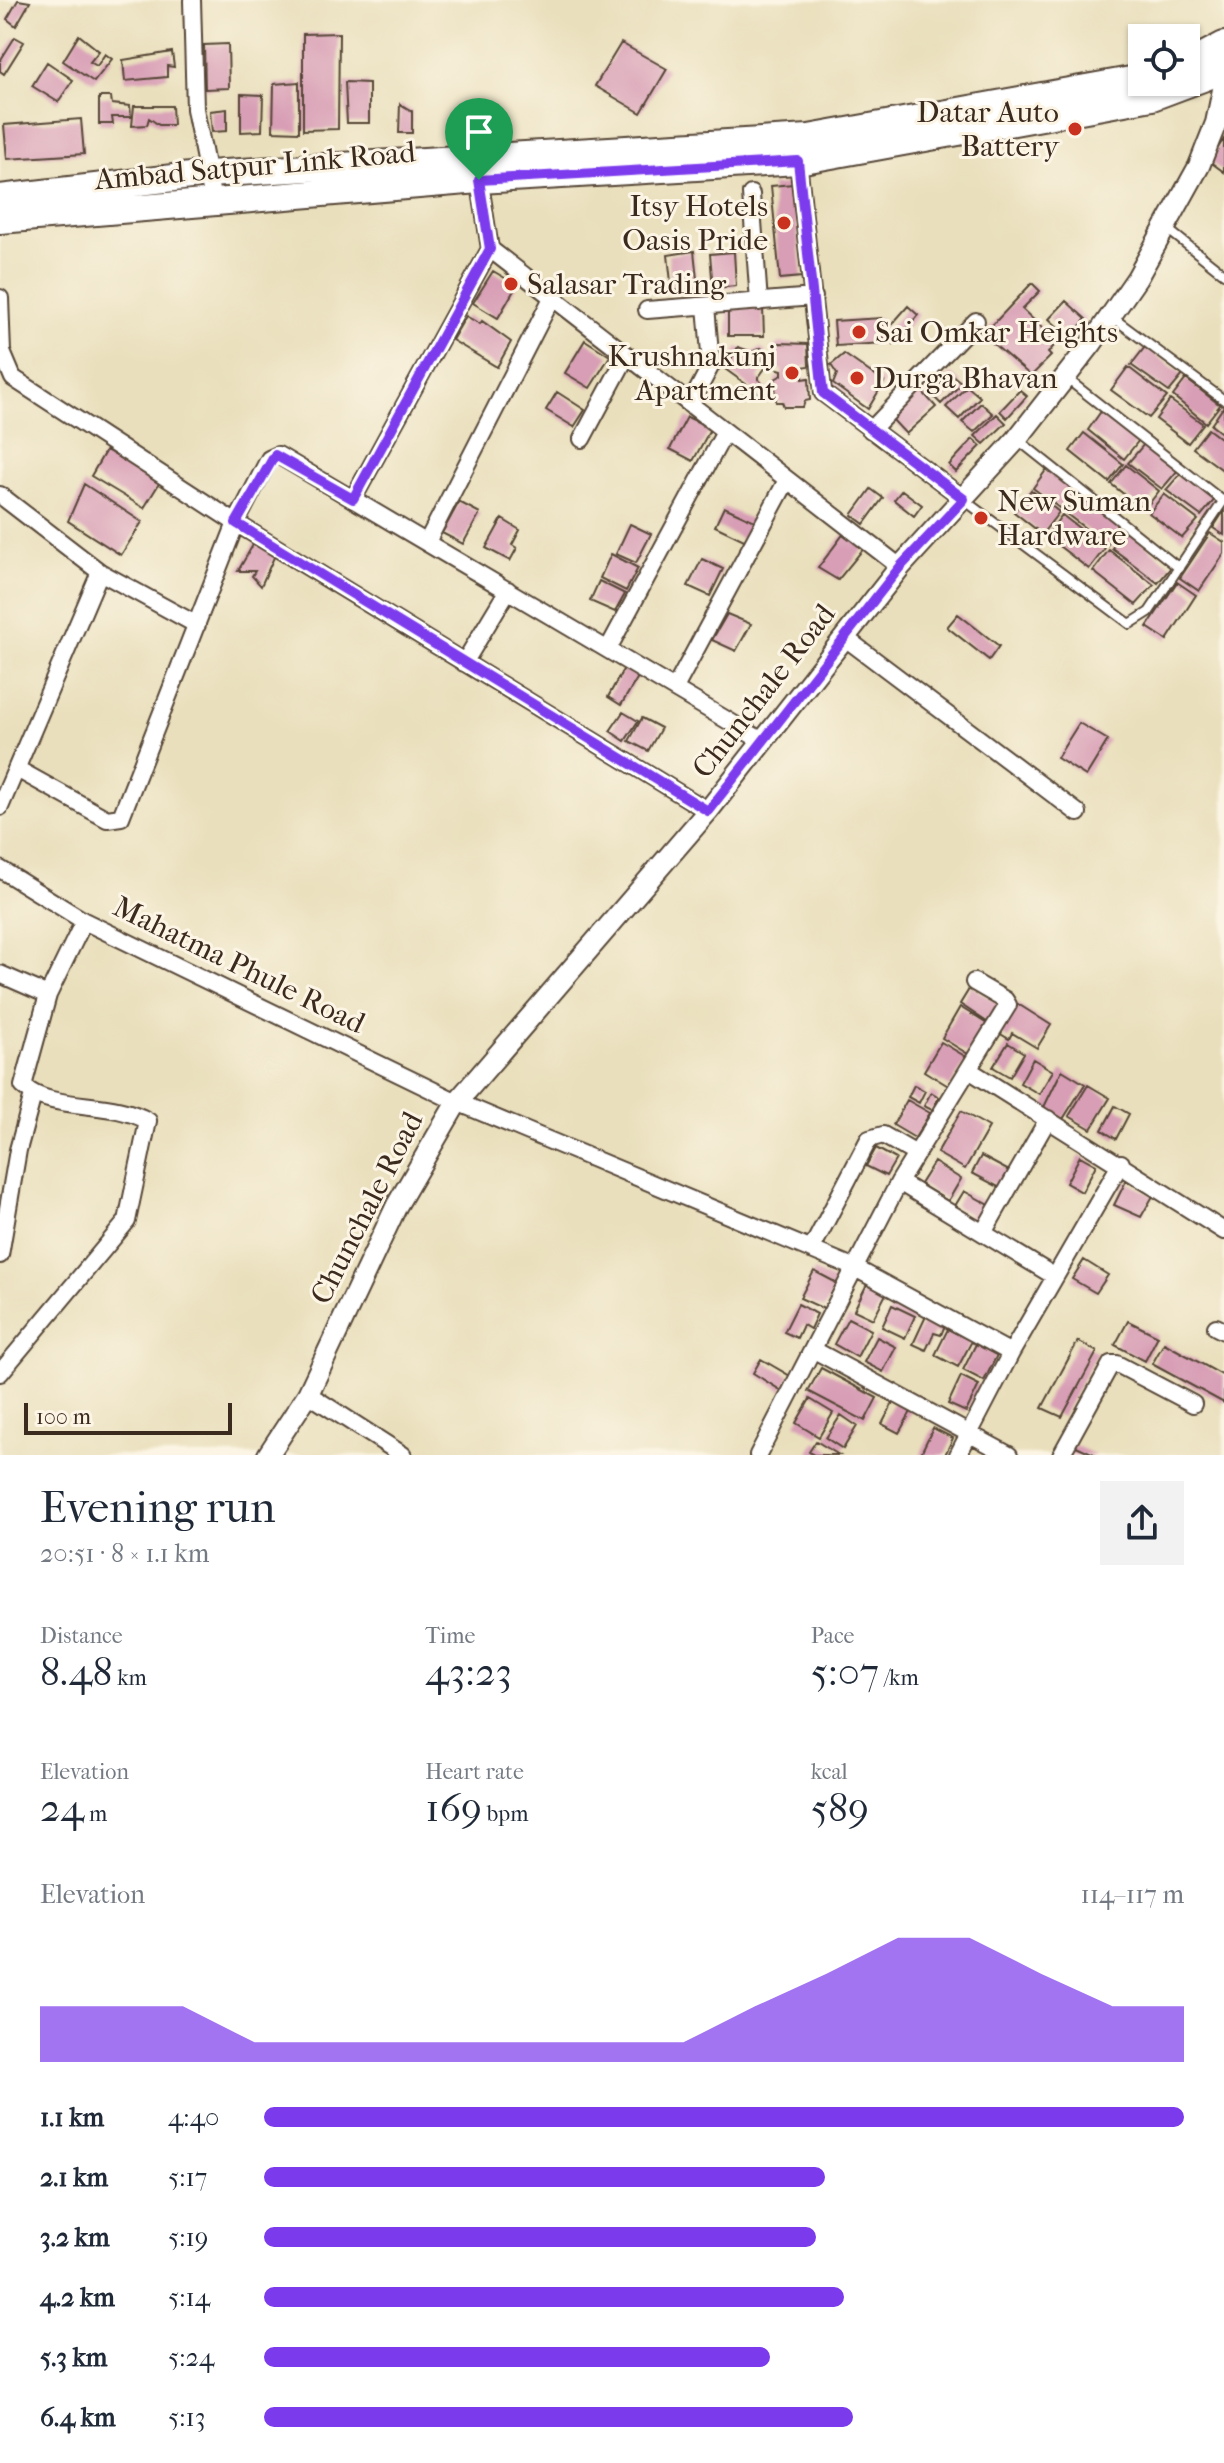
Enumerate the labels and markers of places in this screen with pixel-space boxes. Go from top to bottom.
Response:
place label: Datar Auto Battery [917,95,1060,164]
pin [445,98,513,180]
marker: Datar Auto Battery [1066,120,1084,138]
place label: Itsy Hotels Oasis Pride [622,189,768,258]
marker: Itsy Hotels Oasis Pride [775,214,793,232]
place label: Salasar Trading [527,267,727,302]
marker: Salasar Trading [502,275,520,293]
place label: Sai Omkar Heights [875,315,1118,350]
marker: Sai Omkar Heights [850,323,868,341]
place label: Krushnakunj Apartment [608,339,776,408]
place label: Durga Bhavan [873,361,1058,396]
marker: Krushnakunj Apartment [783,364,801,382]
marker: Durga Bhavan [848,369,866,387]
place label: New Suman Hardware [997,484,1152,553]
marker: New Suman Hardware [972,509,990,527]

